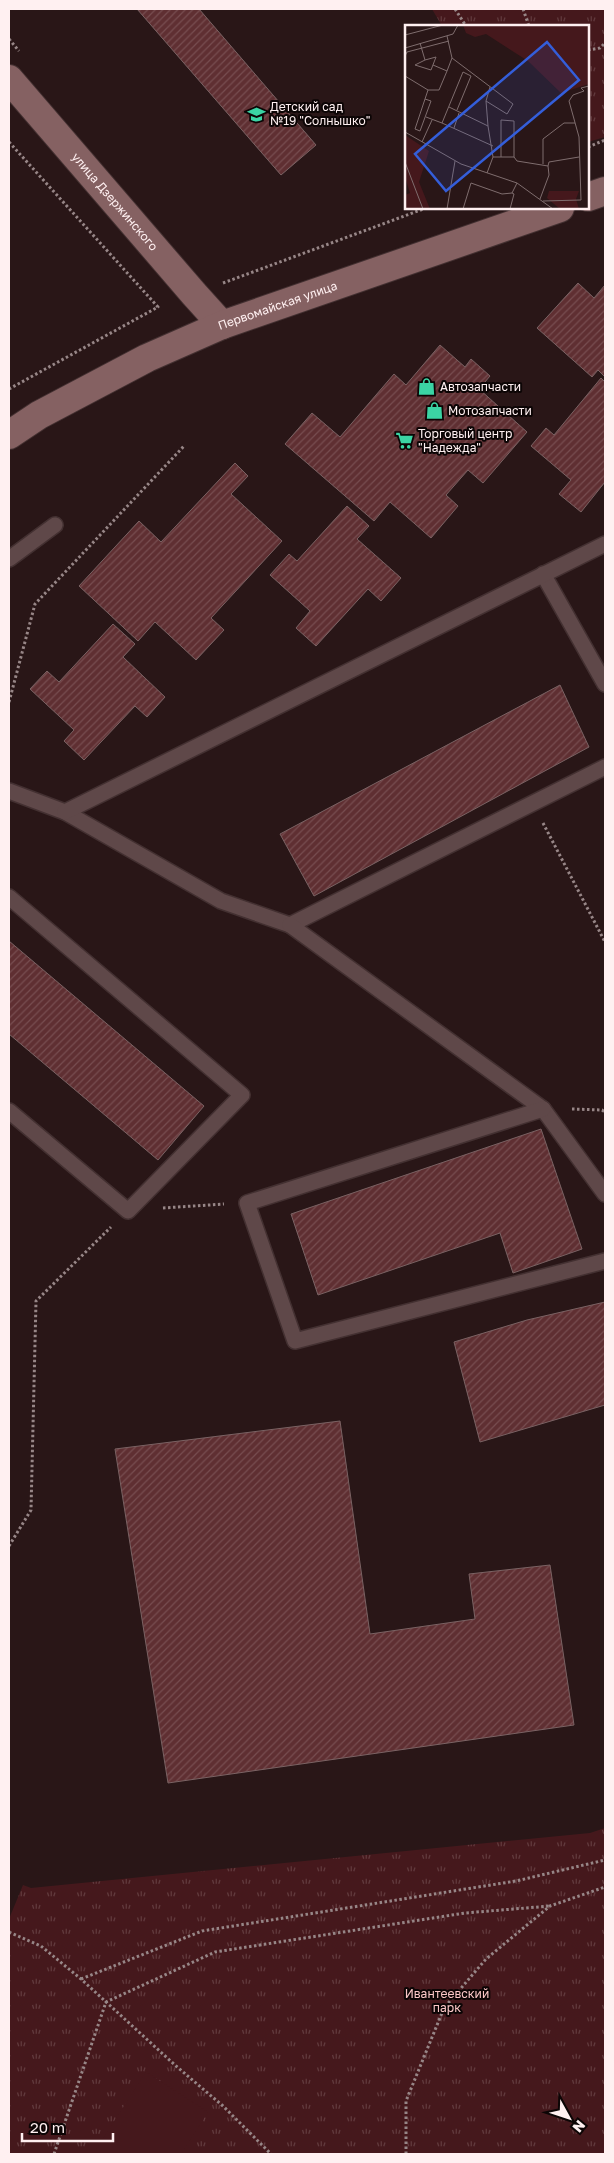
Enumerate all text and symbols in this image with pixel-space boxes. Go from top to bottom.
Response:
inset map [405,25,589,209]
place label: Детский сад №19 "Солнышко" [270,99,370,128]
school or university icon: Детский сад №19 "Солнышко" [246,104,266,124]
street label: улица Дзержинского [69,149,161,254]
street label: Первомайская улица [216,278,339,333]
shop icon: Автозапчасти [416,377,436,397]
place label: Автозапчасти [440,379,521,394]
shop icon: Мотозапчасти [424,401,444,421]
place label: Мотозапчасти [448,403,532,418]
place label: Торговый центр "Надежда" [418,426,512,455]
supermarket icon: Торговый центр "Надежда" [394,431,414,451]
park label: Ивантеевский парк [405,1986,489,2015]
north arrow [544,2093,594,2143]
scale bar [22,2110,114,2142]
text: N [569,2117,589,2136]
text: 20 m [30,2118,65,2136]

